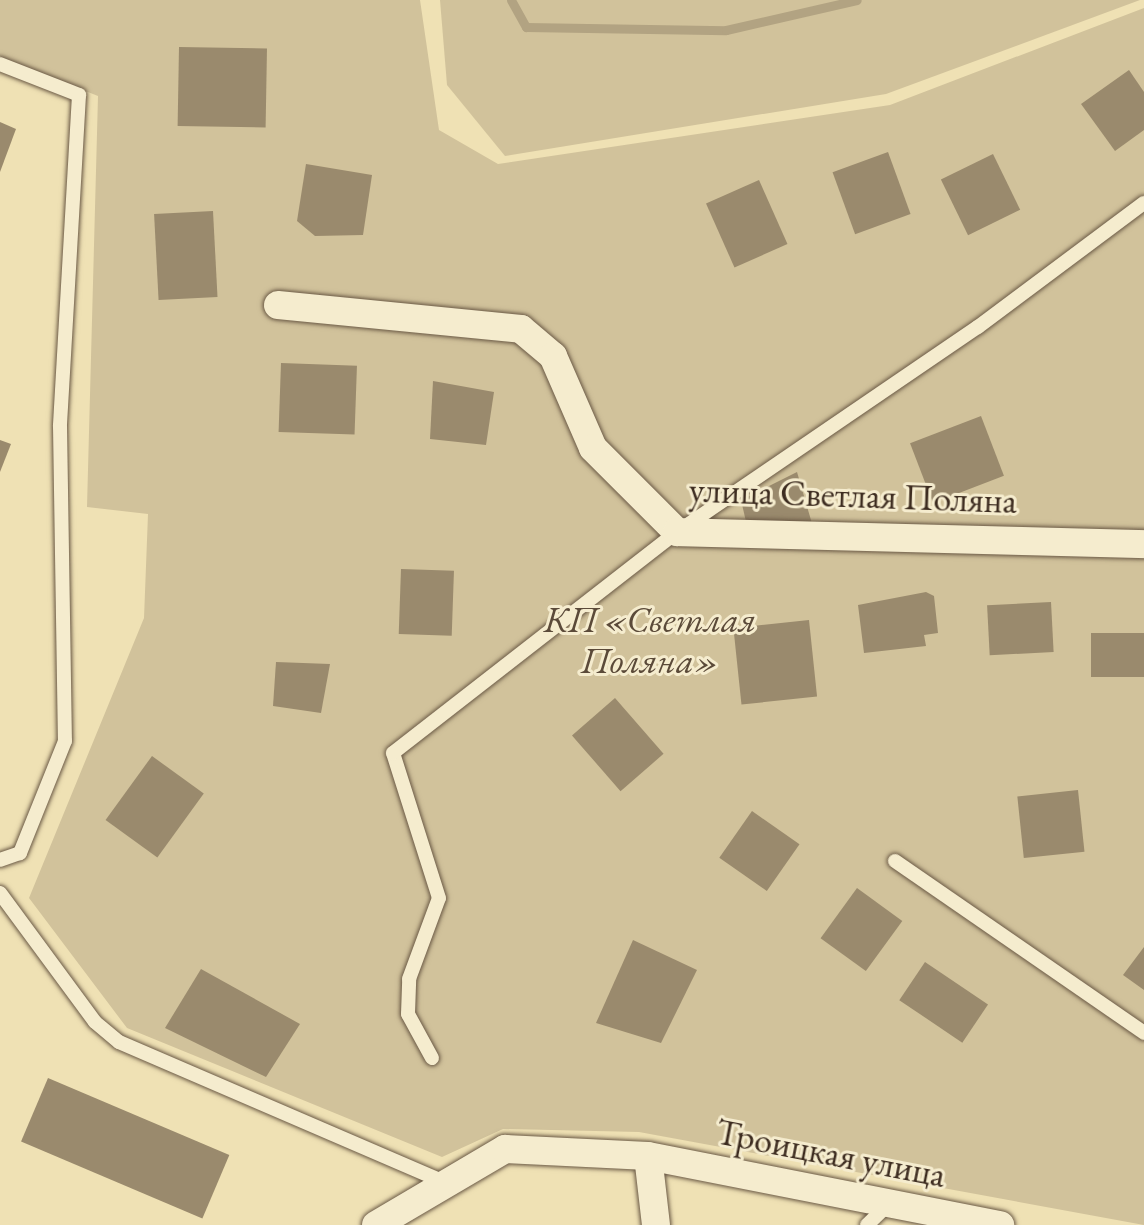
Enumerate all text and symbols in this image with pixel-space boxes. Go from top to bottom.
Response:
street label: улица Светлая Поляна [688,468,1018,522]
park label: КП «Светлая Поляна» [544,597,756,682]
street label: Троицкая улица [713,1110,949,1196]

